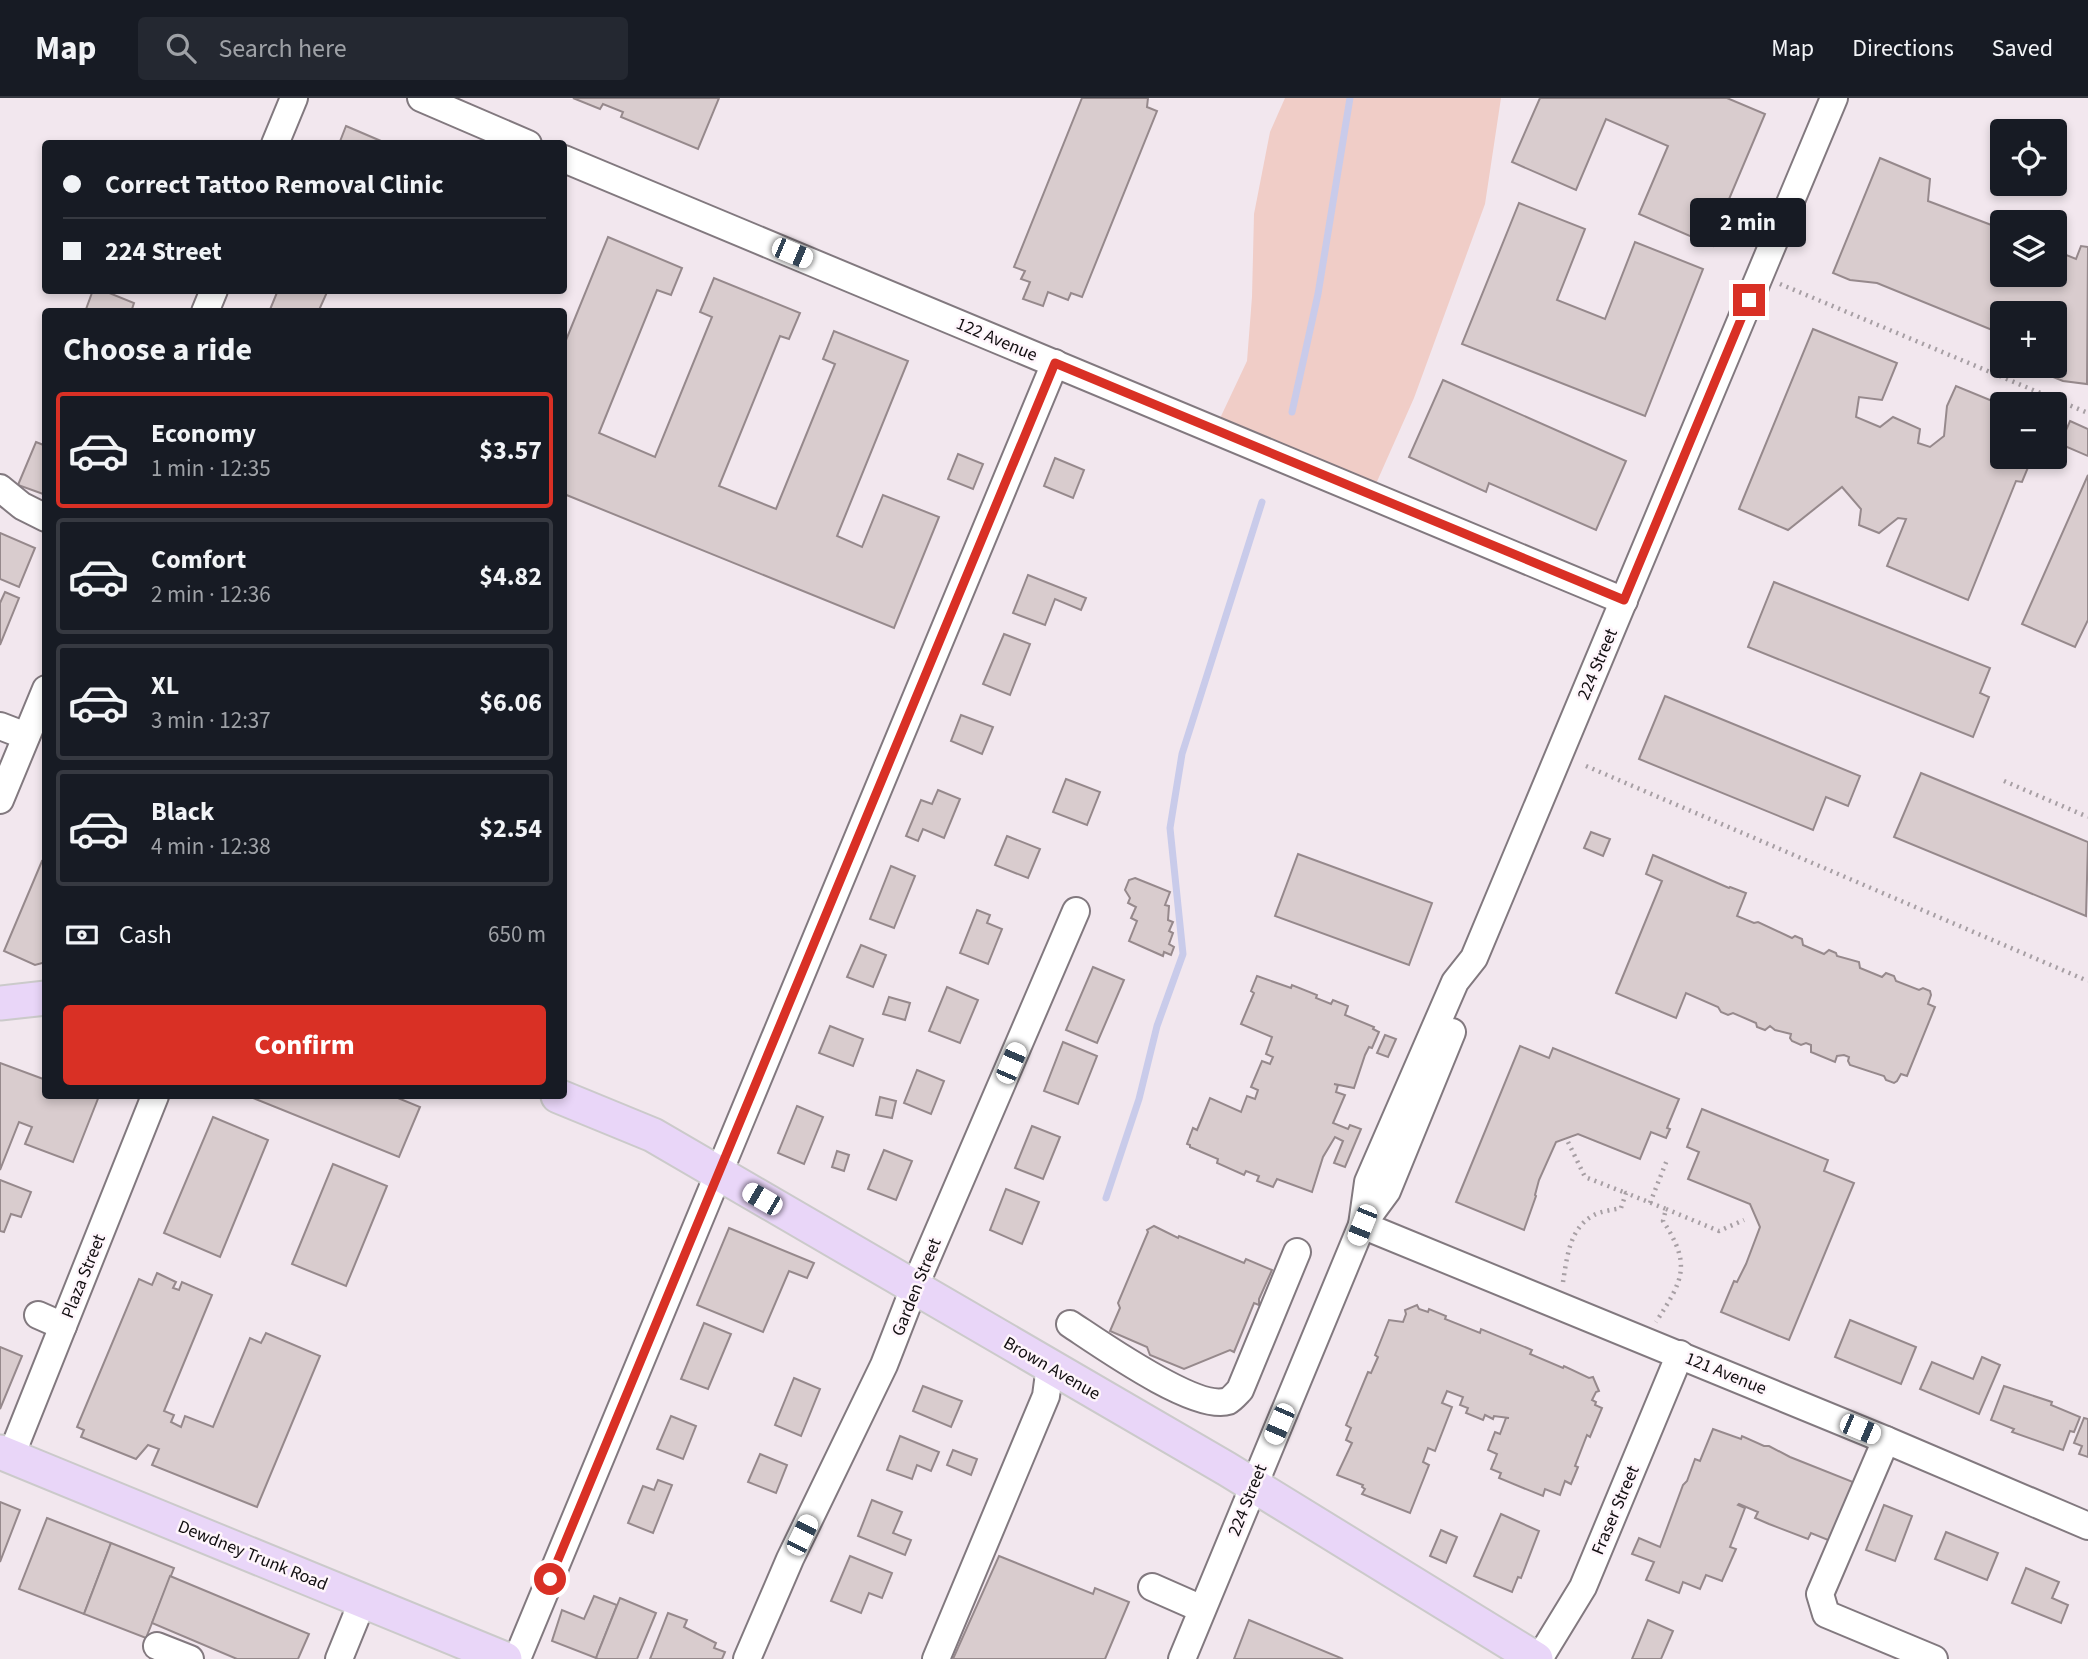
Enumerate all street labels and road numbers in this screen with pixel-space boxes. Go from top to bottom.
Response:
street label: 122 Avenue [952,311,1041,368]
street label: 224 Street [1571,625,1624,704]
street label: Plaza Street [55,1230,112,1322]
street label: Garden Street [885,1234,947,1340]
street label: Brown Avenue [999,1331,1105,1406]
street label: 121 Avenue [1681,1346,1770,1401]
street label: 224 Street [1222,1460,1273,1540]
street label: Fraser Street [1585,1462,1645,1559]
street label: Dewdney Trunk Road [174,1514,332,1597]

